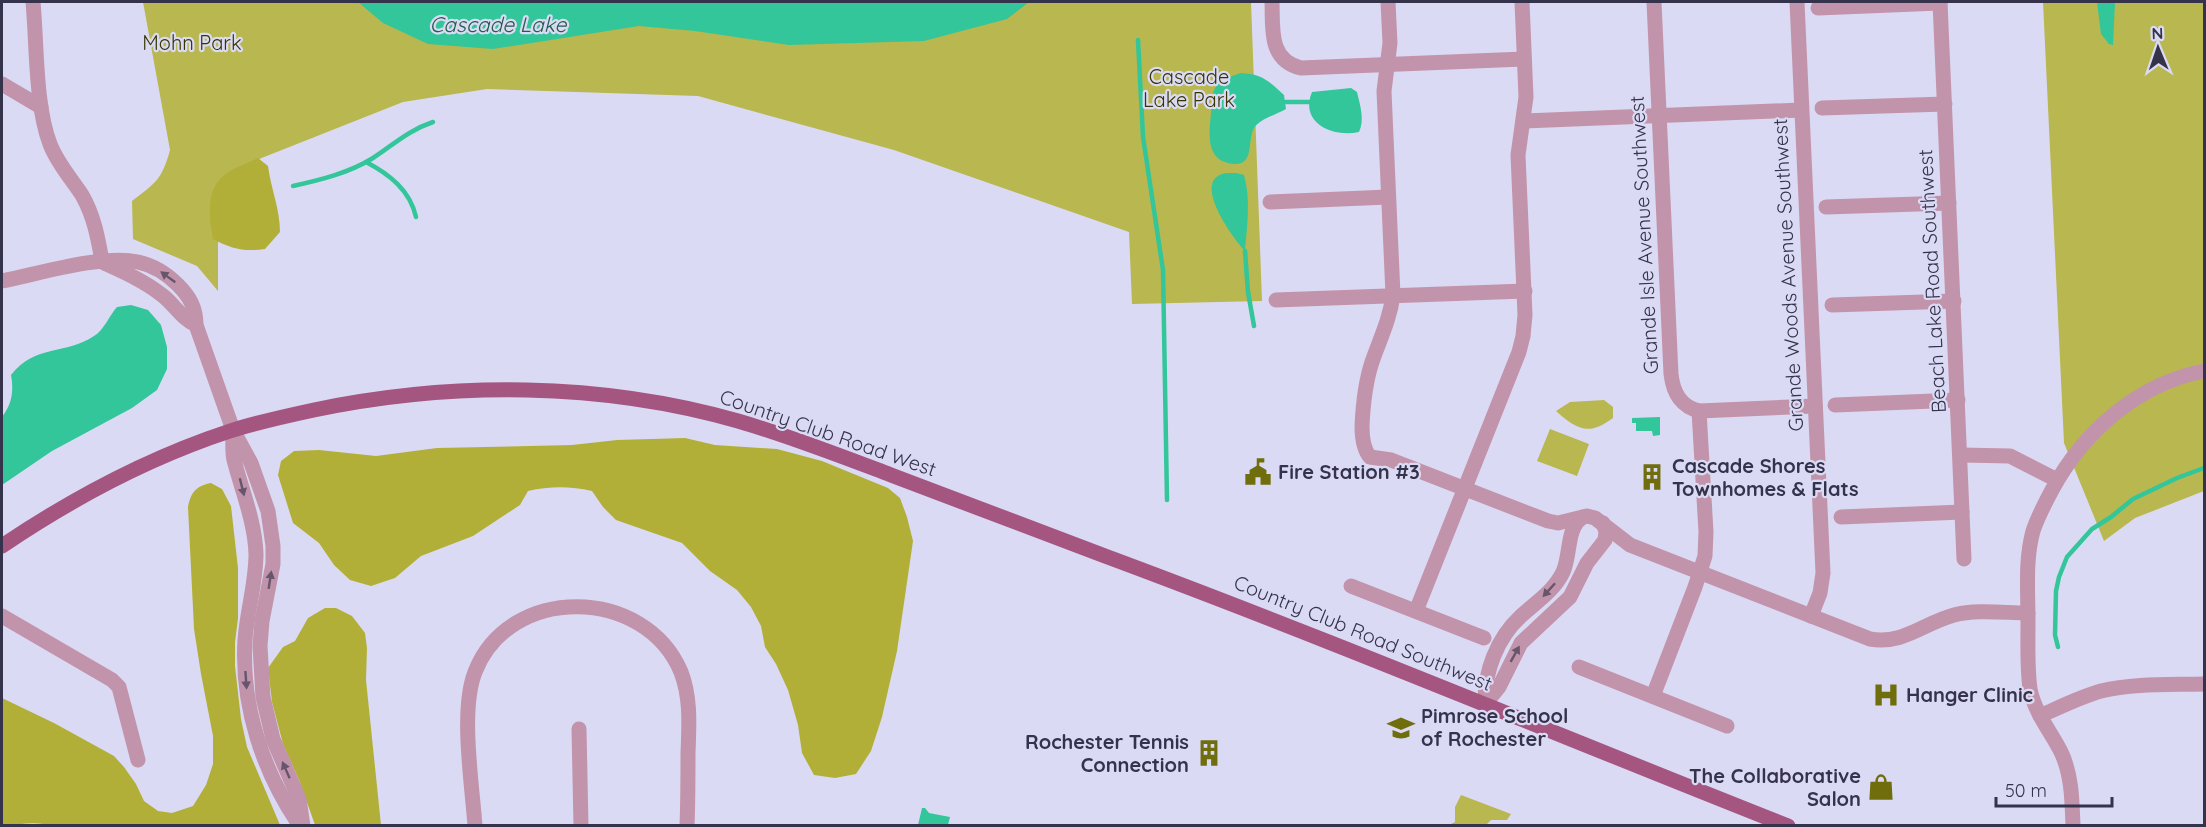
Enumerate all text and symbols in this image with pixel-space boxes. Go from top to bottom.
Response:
water label: Cascade Lake [430,11,568,37]
north arrow [2128,18,2188,78]
text: N [2151,23,2164,43]
park label: Mohn Park [142,30,242,55]
park label: Cascade Lake Park [1143,64,1235,112]
street label: Grande Isle Avenue Southwest [1624,95,1663,375]
street label: Grande Woods Avenue Southwest [1767,118,1808,432]
street label: Beach Lake Road Southwest [1912,148,1951,413]
one-way arrow [160,271,176,283]
street label: Country Club Road West [717,384,940,481]
place label: Cascade Shores Townhomes & Flats [1672,453,1859,501]
public building icon: Fire Station #3 [1243,457,1273,487]
place label: Fire Station #3 [1278,459,1420,484]
building icon: Cascade Shores Townhomes & Flats [1637,462,1667,492]
one-way arrow [238,478,248,496]
street label: Country Club Road Southwest [1230,569,1496,696]
one-way arrow [266,570,275,589]
one-way arrow [1543,582,1556,597]
one-way arrow [1510,645,1520,662]
one-way arrow [241,670,251,689]
hospital icon: Hanger Clinic [1871,680,1901,710]
place label: Hanger Clinic [1906,682,2033,707]
place label: Pimrose School of Rochester [1421,703,1568,751]
school or university icon: Pimrose School of Rochester [1386,713,1416,743]
place label: Rochester Tennis Connection [1025,729,1189,777]
building icon: Rochester Tennis Connection [1194,738,1224,768]
one-way arrow [281,762,290,779]
place label: The Collaborative Salon [1689,763,1861,811]
scale bar [1996,770,2112,808]
shop icon: The Collaborative Salon [1866,772,1896,802]
text: 50 m [2005,779,2047,802]

